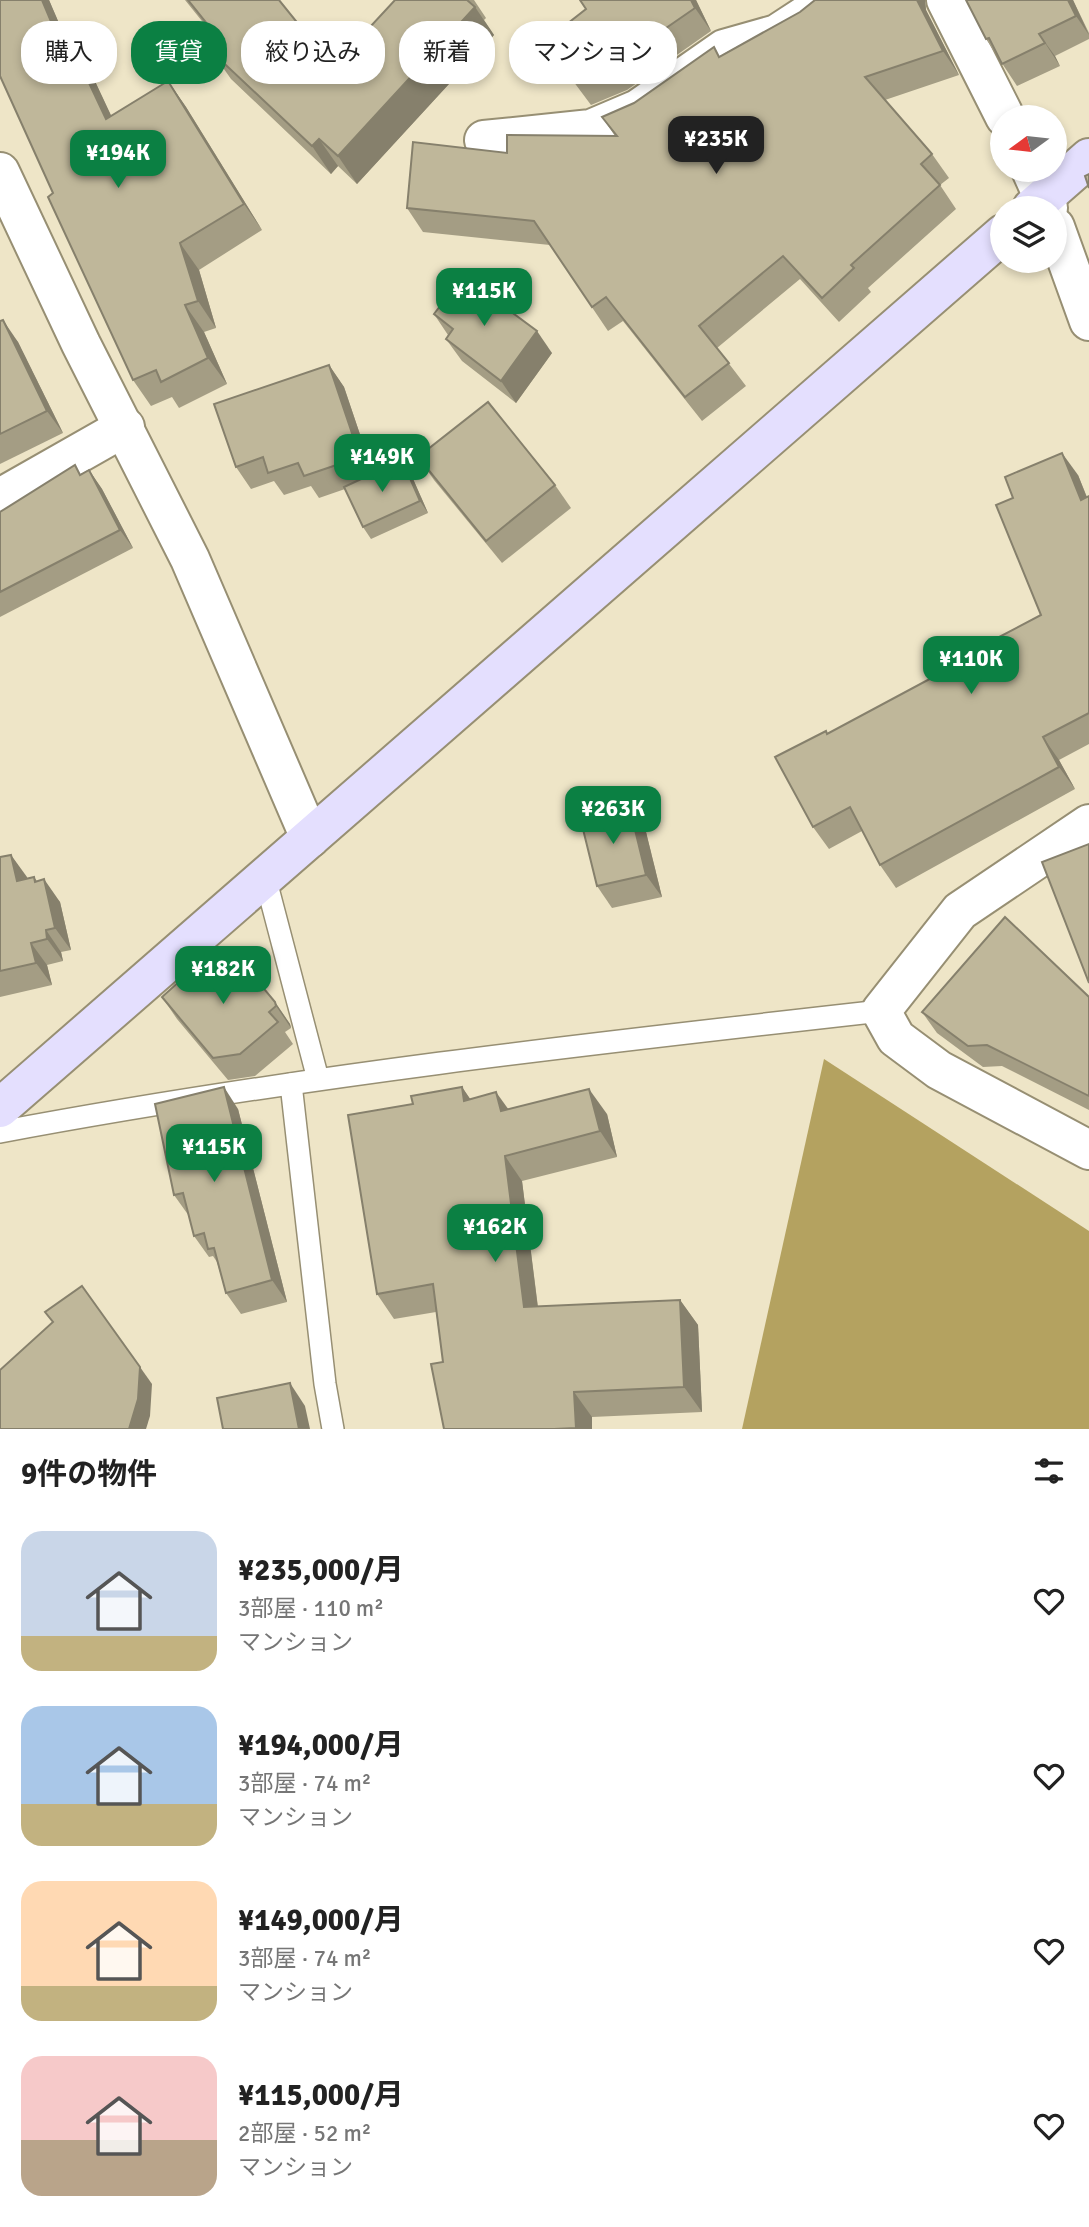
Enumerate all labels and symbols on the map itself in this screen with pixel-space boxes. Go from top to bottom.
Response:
north arrow [990,105,1068,182]
pin: ¥235K [667,116,765,176]
pin: ¥194K [69,130,167,190]
pin: ¥115K [435,268,533,328]
pin: ¥149K [333,434,431,494]
pin: ¥110K [922,636,1020,696]
pin: ¥263K [564,786,662,846]
pin: ¥182K [174,946,272,1006]
pin: ¥115K [165,1124,263,1184]
pin: ¥162K [446,1204,544,1264]

